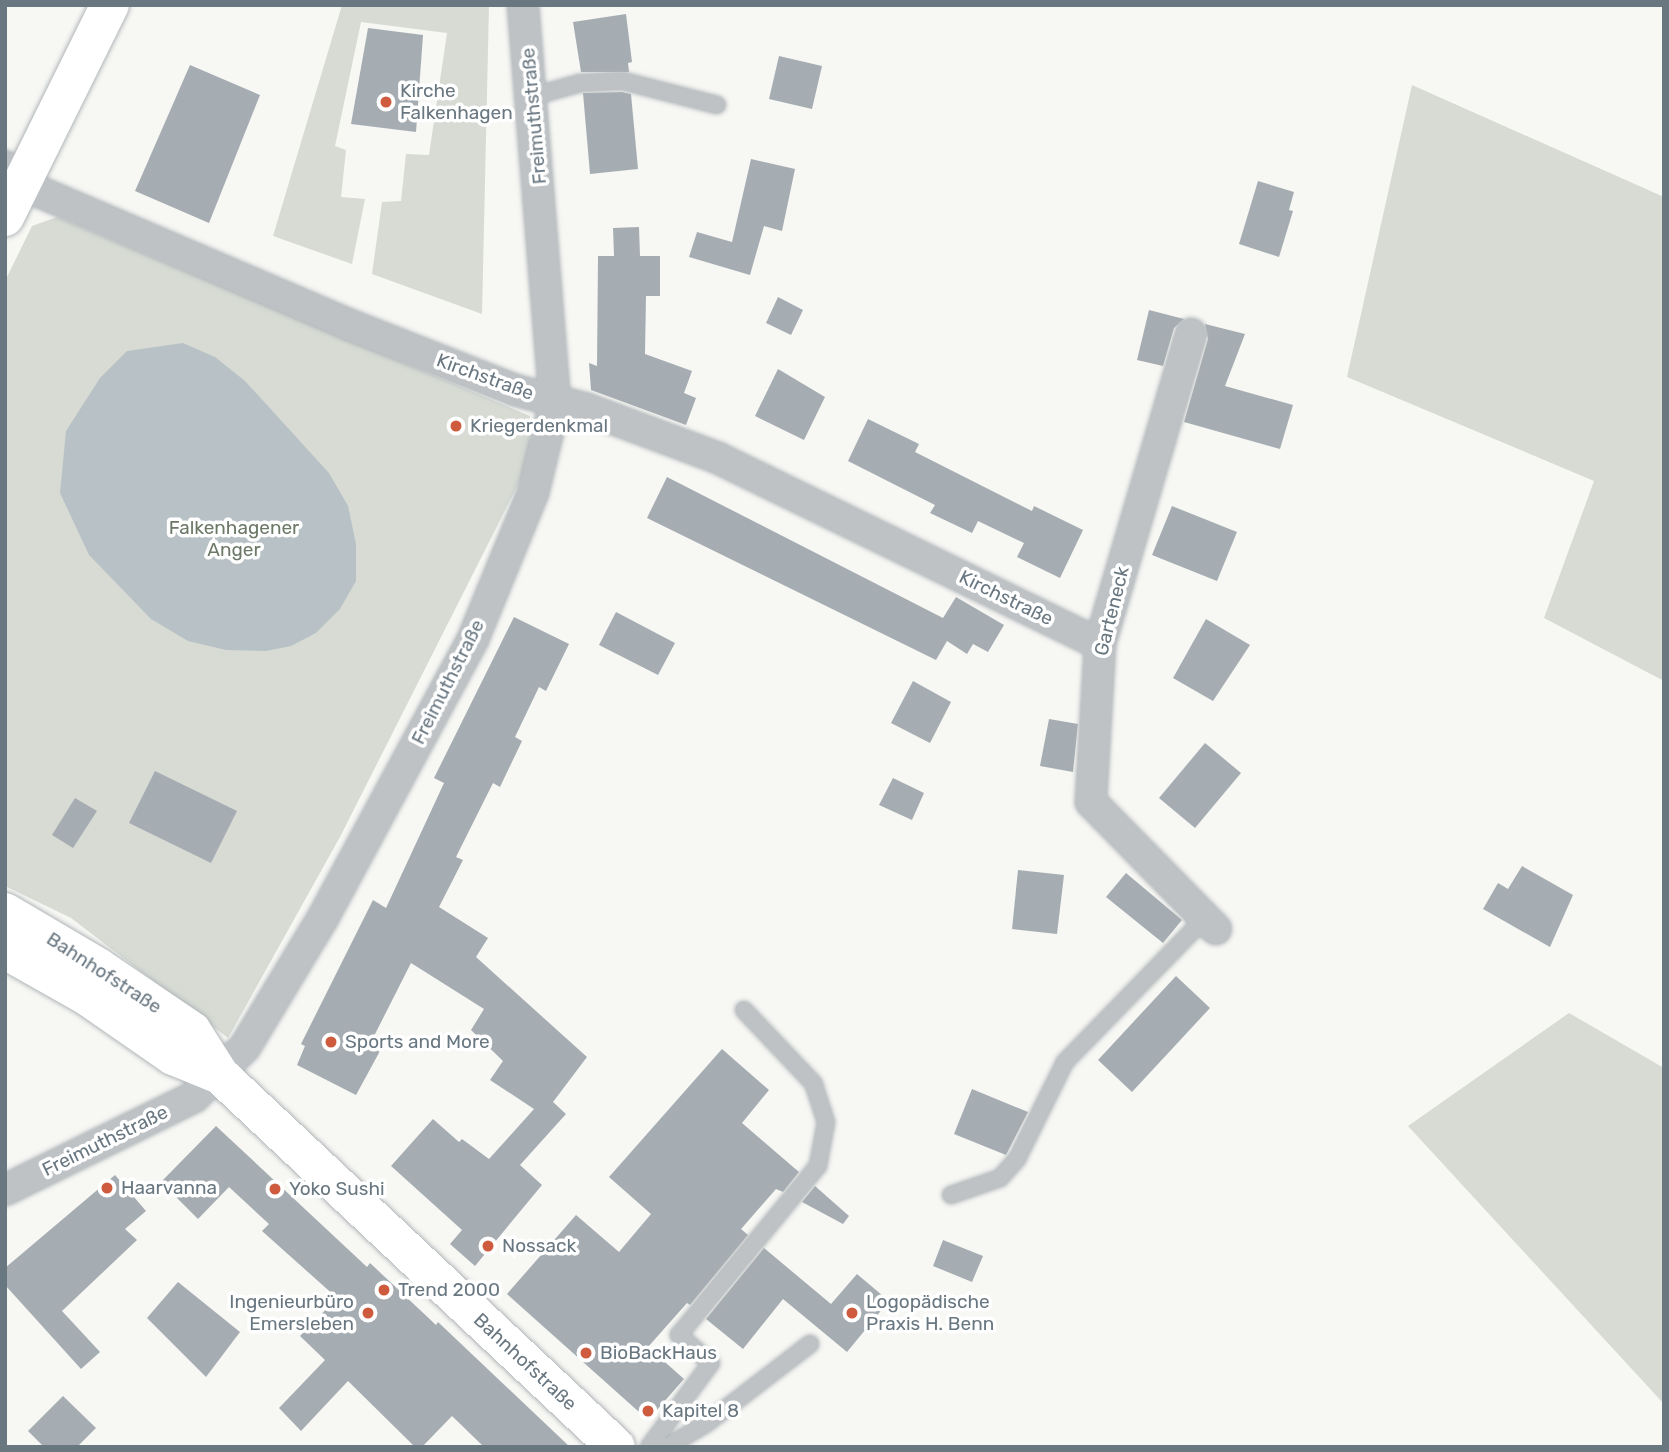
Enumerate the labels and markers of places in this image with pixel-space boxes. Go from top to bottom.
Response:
place label: Kirche Falkenhagen [400,80,513,124]
marker: Kirche Falkenhagen [378,94,394,110]
place label: Kriegerdenkmal [470,415,608,437]
marker: Kriegerdenkmal [448,418,464,434]
place label: Sports and More [345,1031,490,1053]
marker: Sports and More [323,1034,339,1050]
place label: Haarvanna [121,1177,217,1199]
place label: Yoko Sushi [289,1178,385,1200]
marker: Haarvanna [99,1180,115,1196]
marker: Yoko Sushi [267,1181,283,1197]
place label: Nossack [502,1235,576,1257]
marker: Nossack [480,1238,496,1254]
place label: Trend 2000 [398,1279,500,1301]
marker: Trend 2000 [376,1282,392,1298]
place label: Ingenieurbüro Emersleben [229,1291,354,1335]
place label: Logopädische Praxis H. Benn [866,1291,994,1335]
marker: Ingenieurbüro Emersleben [360,1305,376,1321]
marker: Logopädische Praxis H. Benn [844,1305,860,1321]
place label: BioBackHaus [600,1342,717,1364]
marker: BioBackHaus [578,1345,594,1361]
place label: Kapitel 8 [662,1400,739,1422]
marker: Kapitel 8 [640,1403,656,1419]

